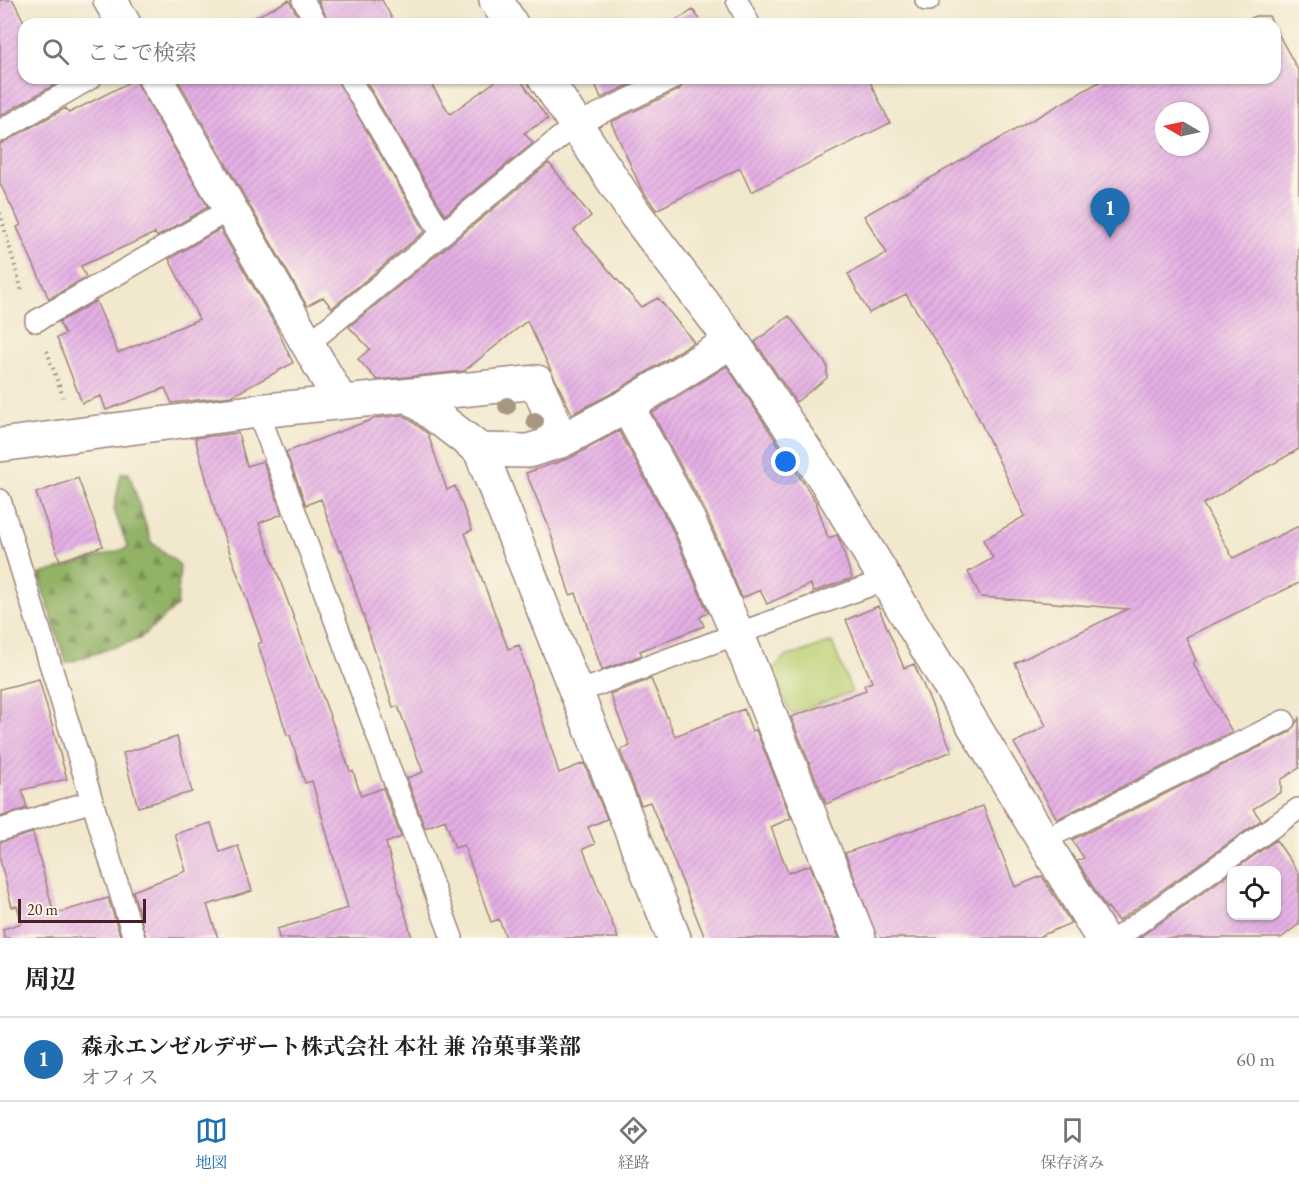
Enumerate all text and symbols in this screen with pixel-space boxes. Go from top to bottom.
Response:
search box [18,18,1281,84]
icon: search [39,35,72,68]
text: ここで検索 [87,38,197,67]
north arrow [1155,102,1209,156]
pin: 1 [1090,188,1130,238]
your location [771,447,800,476]
map controls [1227,866,1281,920]
button: locate [1227,866,1281,920]
scale bar [18,896,146,924]
text: 20 m [27,899,58,920]
text: 周辺 [24,962,76,996]
text: 森永エンゼルデザート株式会社 本社 兼 冷菓事業部 [81,1032,581,1061]
text: 1 [38,1046,49,1072]
text: 60 m [1236,1046,1275,1072]
text: オフィス [81,1064,159,1090]
tab: 地図 [195,1114,228,1173]
tab: 経路 [617,1114,650,1173]
tab: 保存済み [1040,1114,1104,1173]

